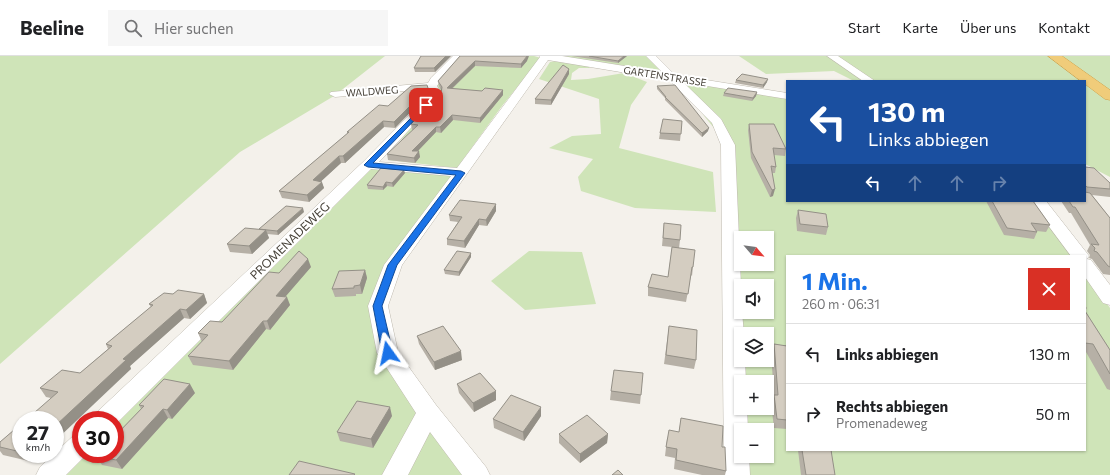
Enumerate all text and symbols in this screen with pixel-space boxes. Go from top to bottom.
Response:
search box [108,10,388,46]
text: Beeline [20,16,84,39]
icon: search [122,17,144,39]
text: Hier suchen [154,19,234,37]
text: Start [848,19,881,36]
text: Karte [903,19,938,36]
text: Über uns [960,19,1016,36]
text: Kontakt [1038,19,1090,36]
street label: GARTENSTRASSE [623,64,707,89]
street label: WALDWEG [345,83,399,99]
pin [409,88,443,122]
icon: arrive [415,94,437,116]
text: 130 m [868,94,945,128]
icon: left [802,96,854,148]
text: Links abbiegen [868,128,989,150]
icon: left [862,172,884,194]
icon: ahead [904,172,926,194]
icon: ahead [946,172,968,194]
icon: right [988,172,1010,194]
street label: PROMENADEWEG [247,199,332,282]
north arrow [734,231,774,271]
map controls [734,231,774,463]
text: 1 Min. [802,266,868,295]
button: close [1028,268,1070,310]
button: sound [734,279,774,319]
text: 260 m · 06:31 [802,296,880,312]
button: layers [734,327,774,367]
position arrow [367,332,409,374]
icon: left [802,343,824,365]
text: Links abbiegen [836,345,938,363]
text: 130 m [1029,345,1070,363]
button: + [734,375,774,415]
text: Rechts abbiegen [836,397,948,415]
icon: right [802,403,824,425]
text: 50 m [1036,405,1070,423]
speed limit sign: 30 [72,411,124,463]
text: Promenadeweg [836,415,928,431]
text: 27 [27,420,49,444]
button: − [734,423,774,463]
text: km/h [26,441,50,453]

